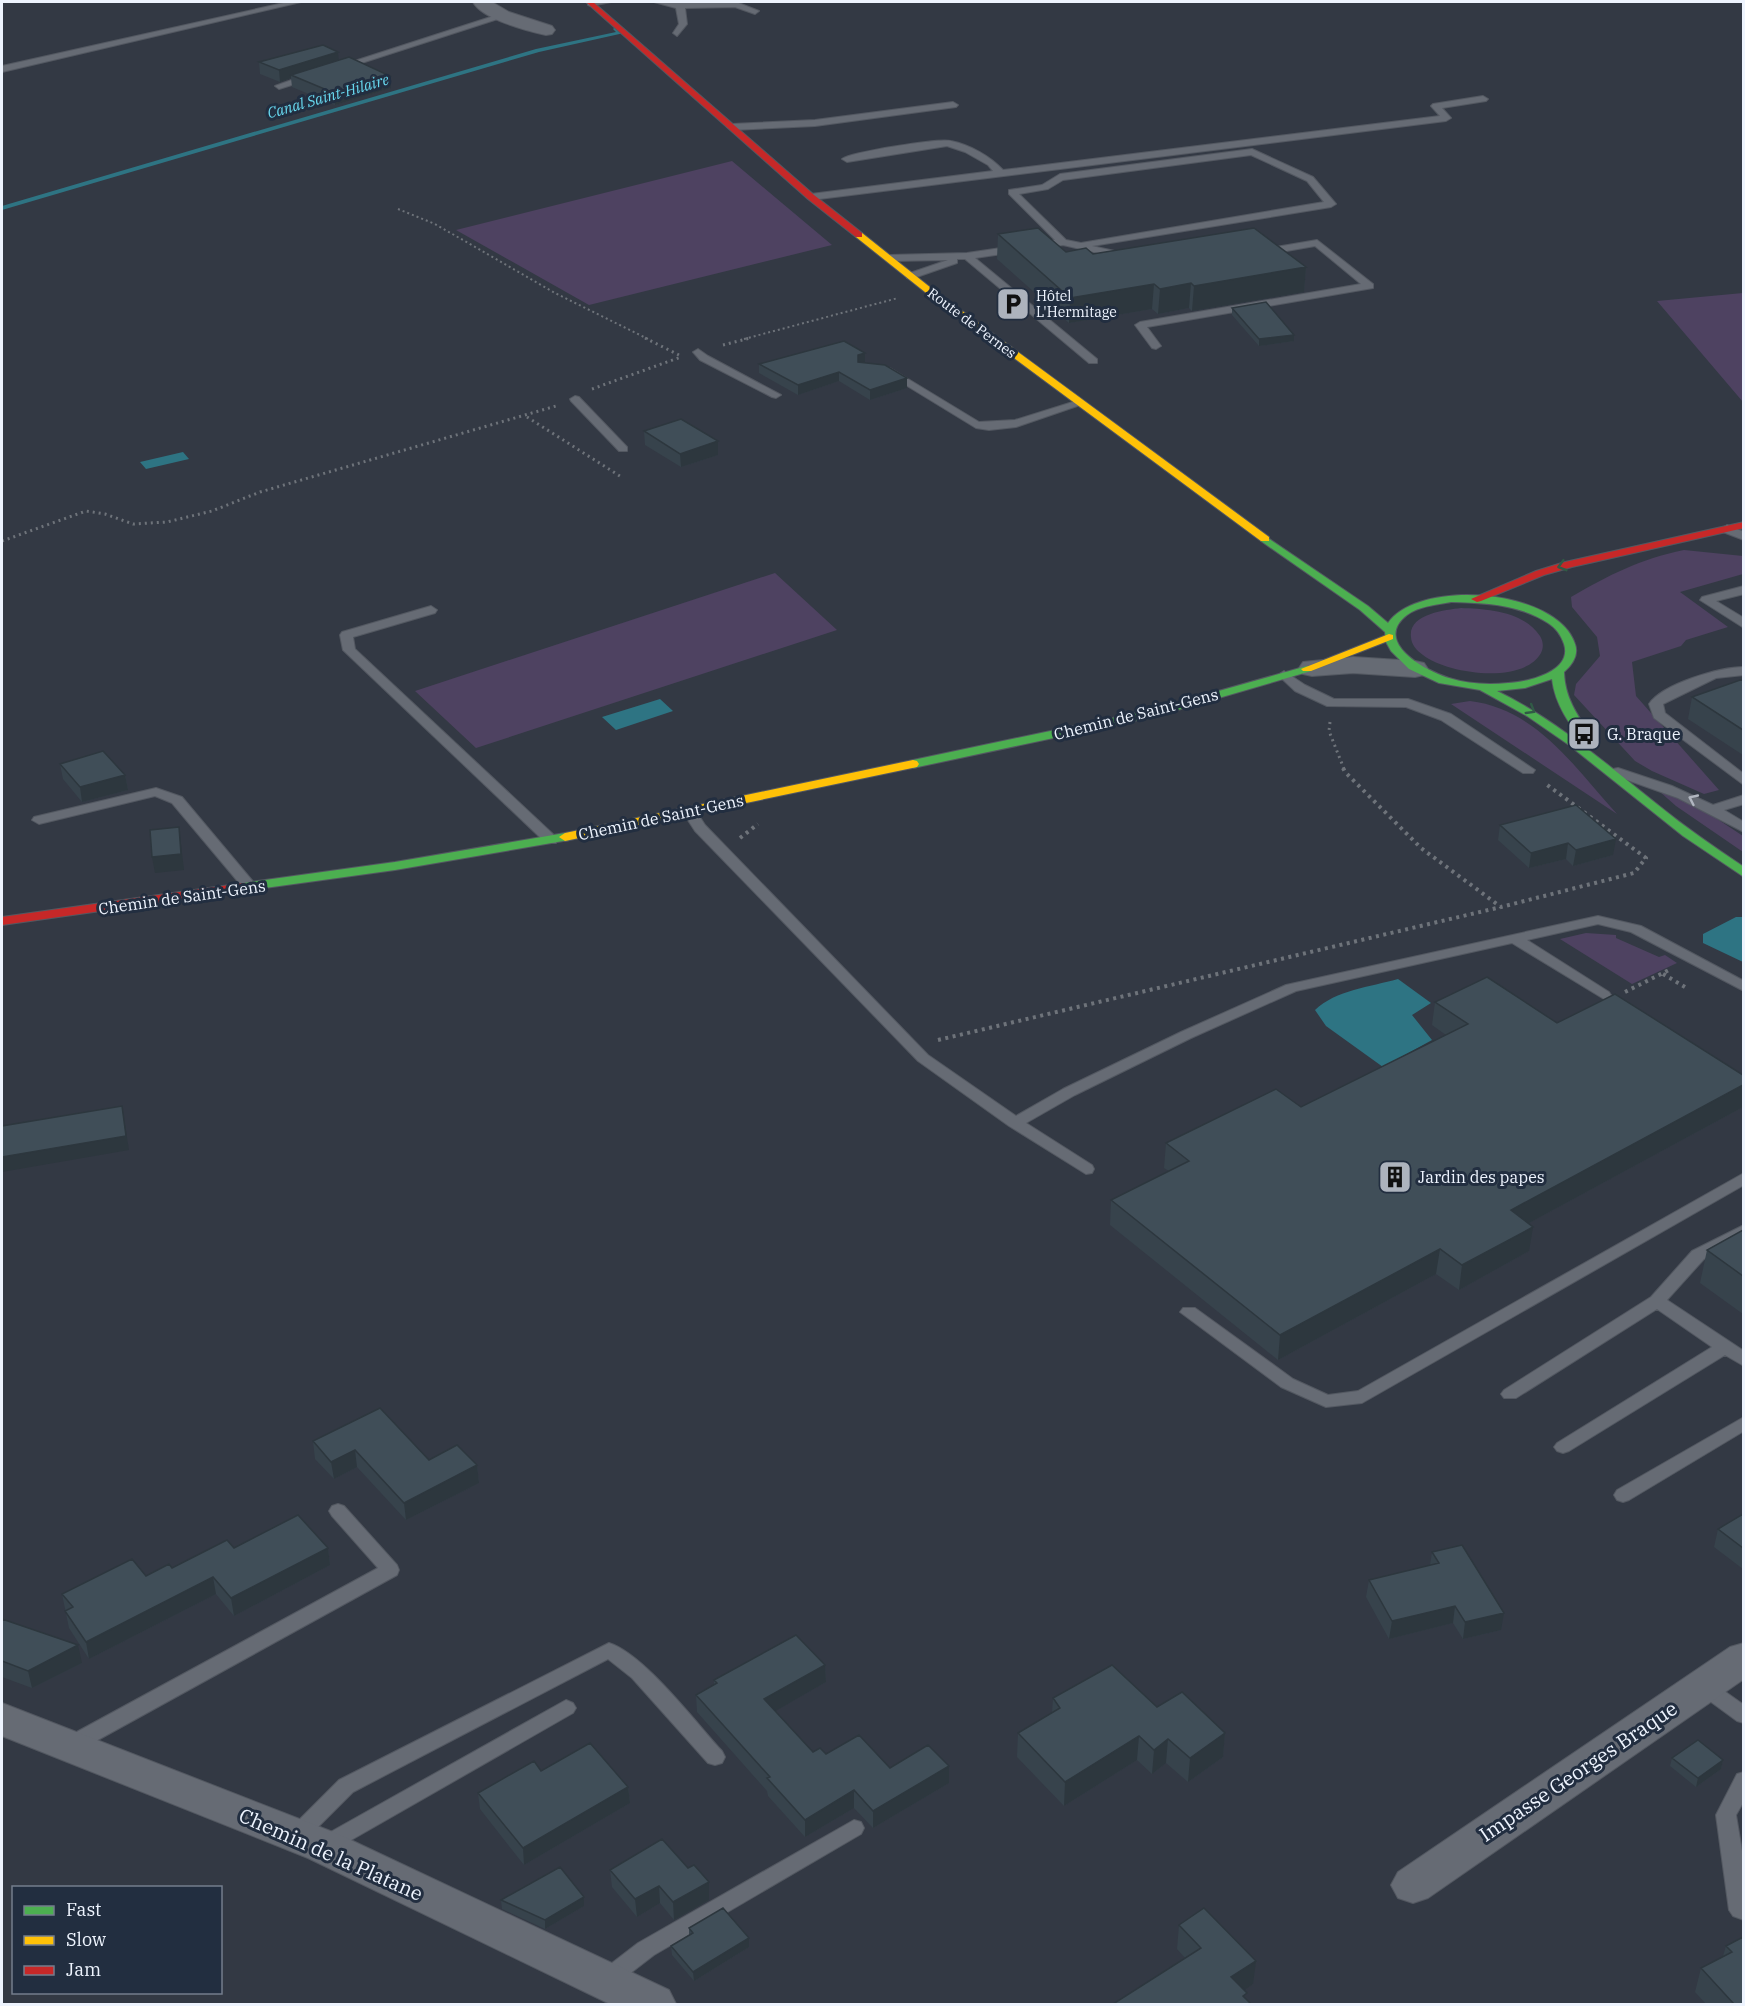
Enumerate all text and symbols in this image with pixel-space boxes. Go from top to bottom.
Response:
water label: Canal Saint-Hilaire [265,69,391,122]
street label: Route de Pernes [924,284,1020,362]
parking icon: Hôtel L'Hermitage [995,286,1031,322]
place label: Hôtel L'Hermitage [1036,287,1117,321]
one-way arrow [1557,559,1568,571]
street label: Chemin de Saint-Gens [1052,684,1220,744]
one-way arrow [1525,703,1535,715]
bus stop icon: G. Braque [1566,716,1602,752]
place label: G. Braque [1607,724,1681,744]
street label: Chemin de Saint-Gens [576,790,746,844]
one-way arrow [1688,794,1699,806]
street label: Chemin de Saint-Gens [97,875,267,919]
building icon: Jardin des papes [1377,1159,1413,1195]
place label: Jardin des papes [1418,1167,1545,1187]
street label: Impasse Georges Braque [1474,1695,1682,1847]
street label: Chemin de la Platane [235,1801,427,1907]
legend [12,1886,222,1994]
text: Fast [66,1898,101,1921]
text: Slow [66,1928,106,1951]
text: Jam [66,1958,101,1981]

